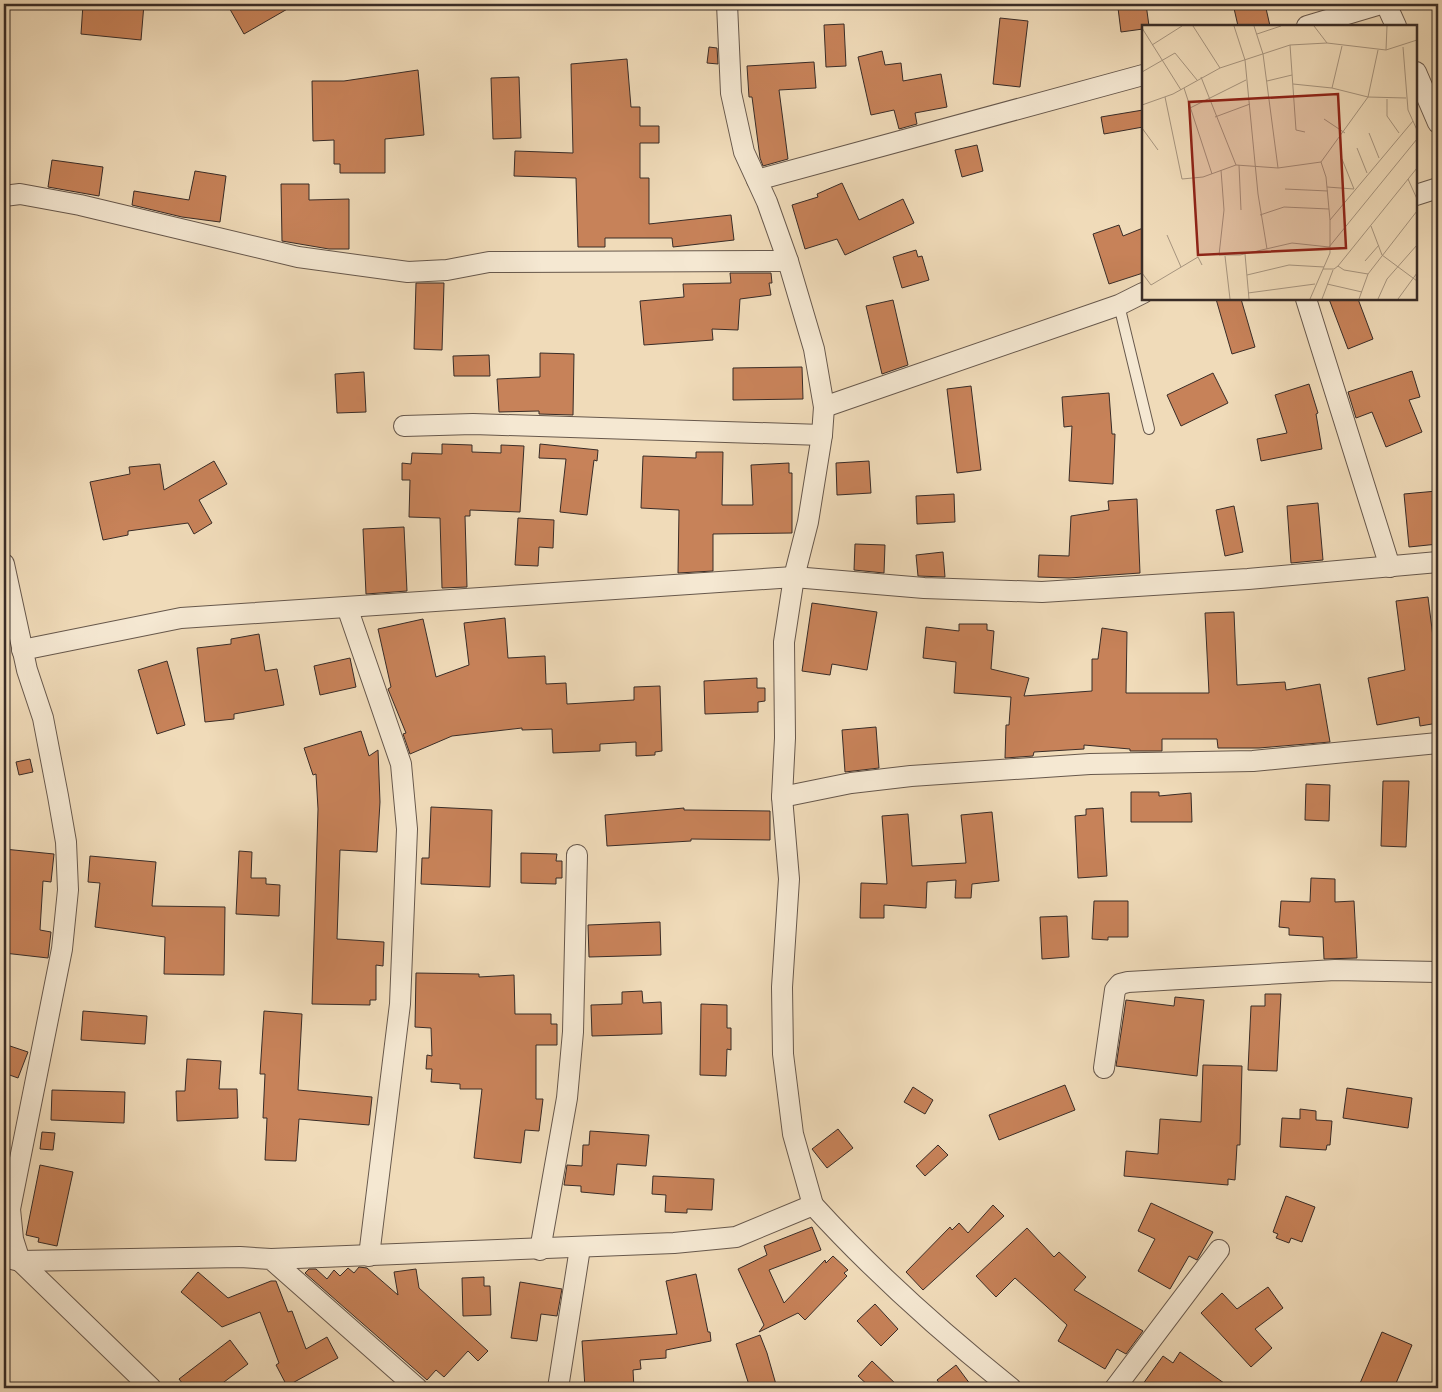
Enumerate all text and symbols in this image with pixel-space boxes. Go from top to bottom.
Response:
inset map [1142,25,1417,300]

